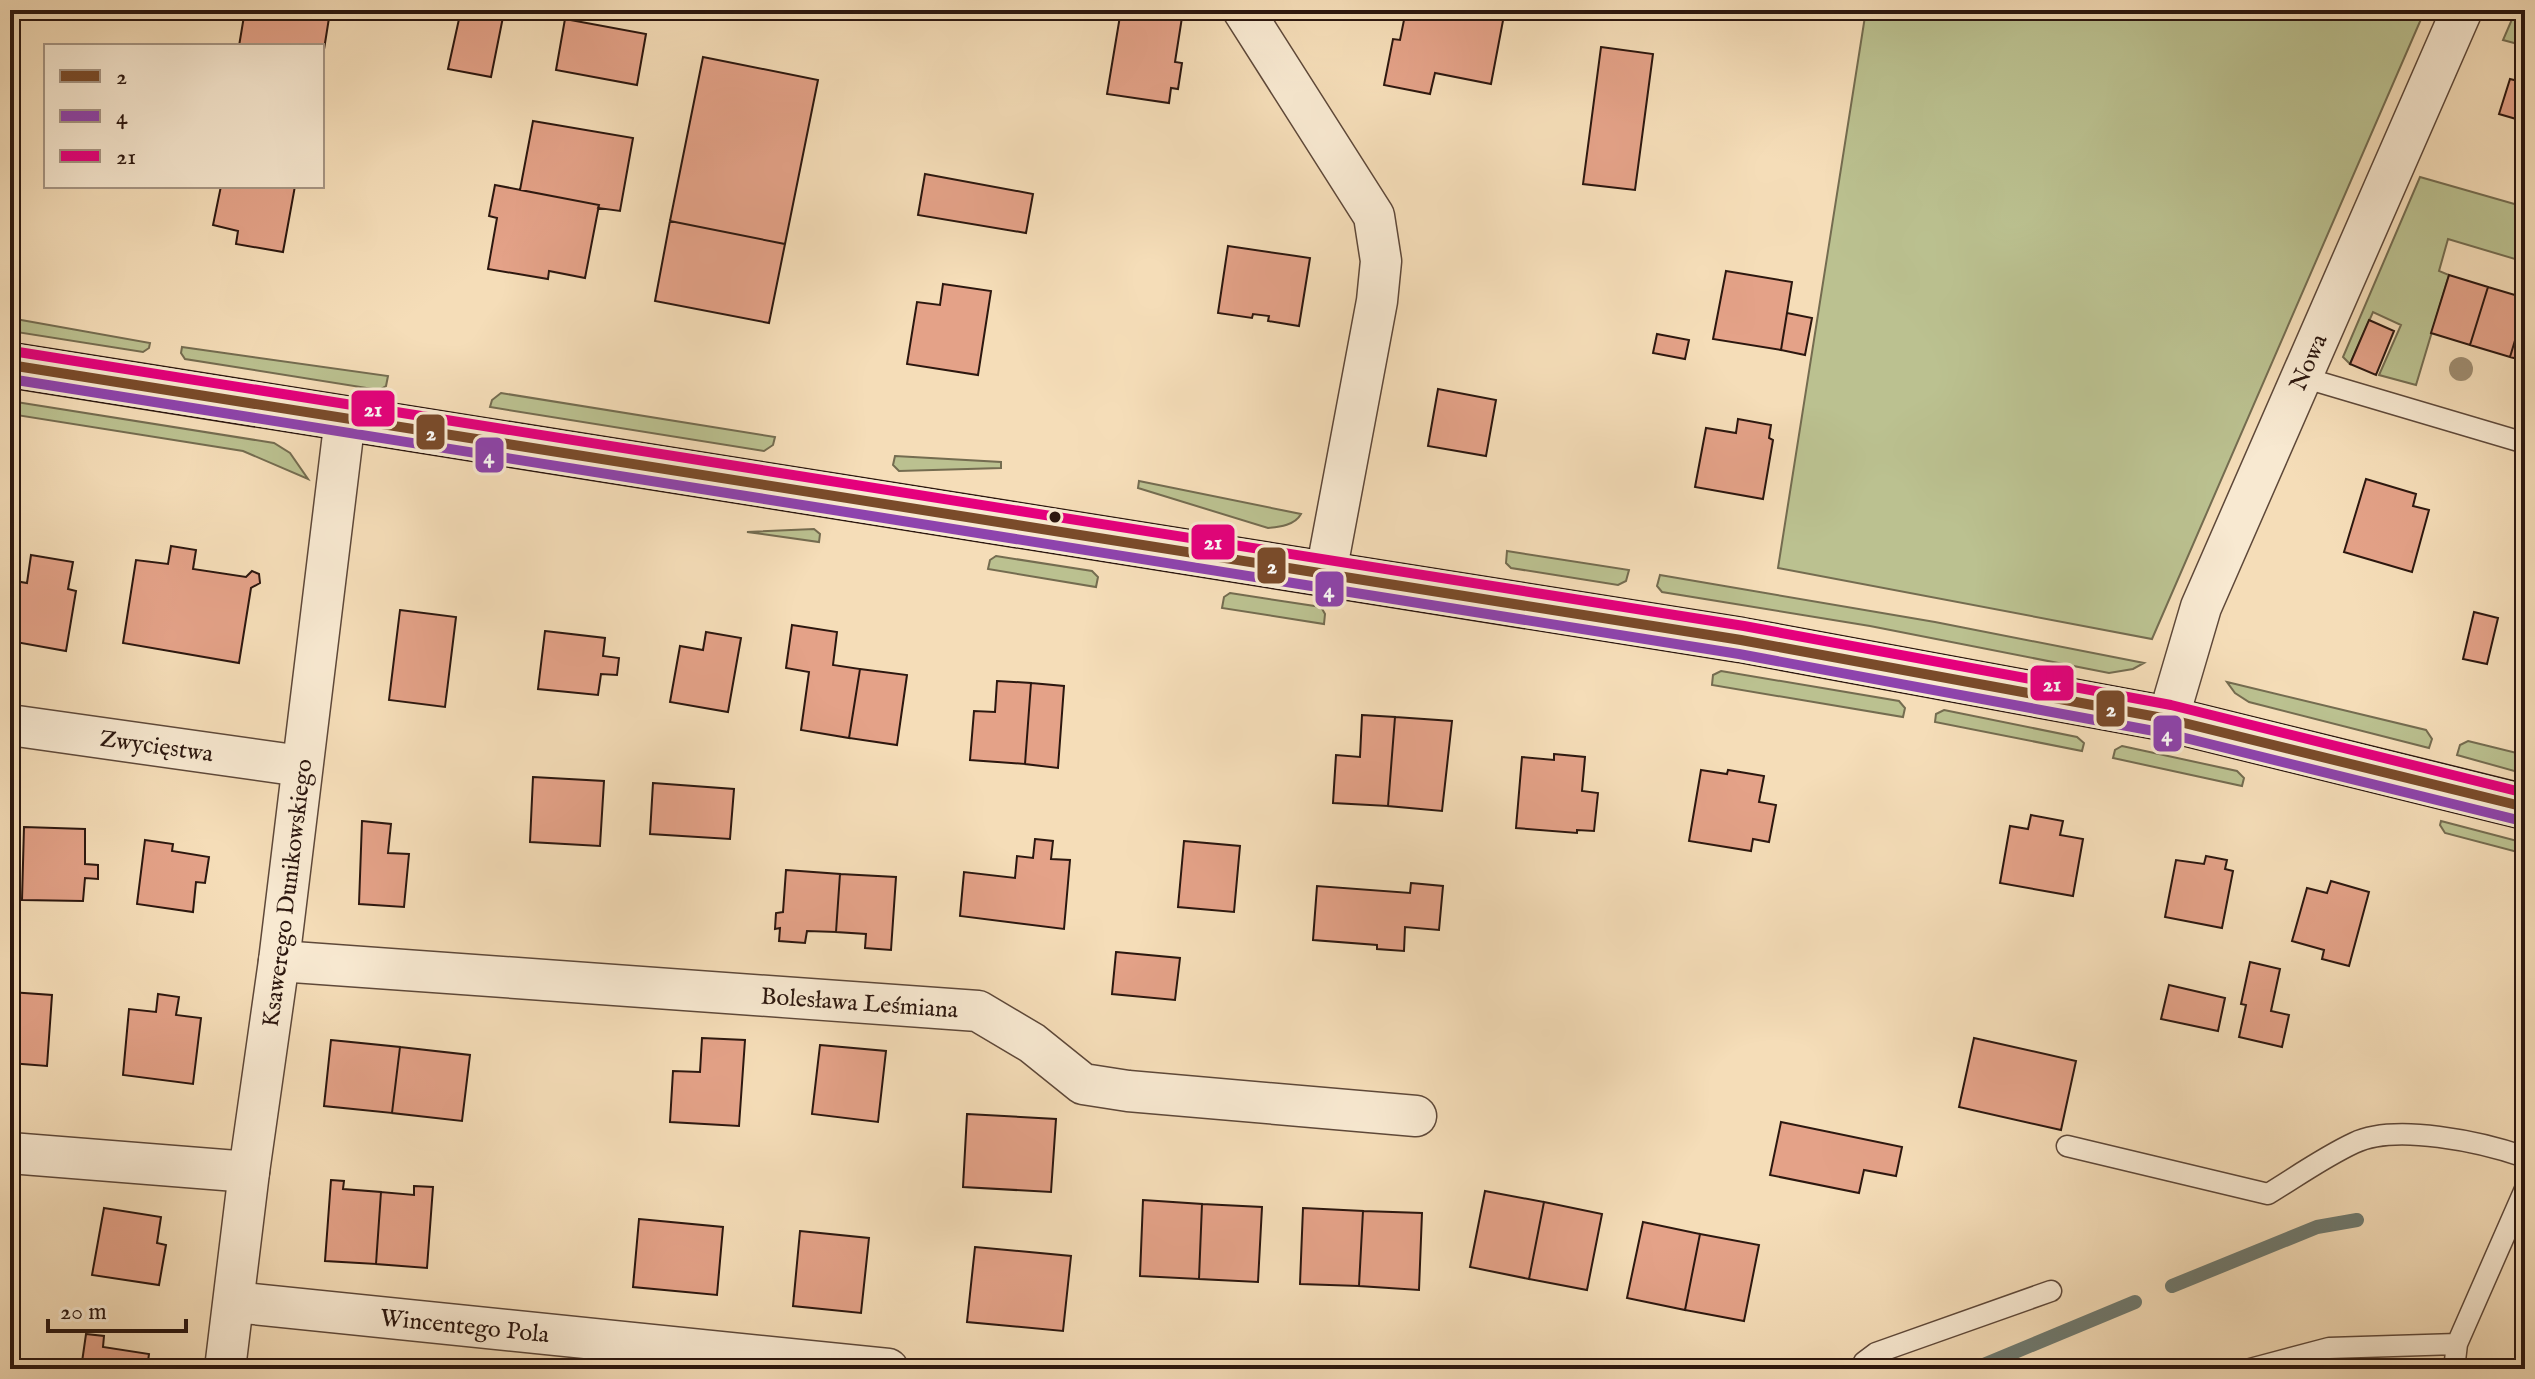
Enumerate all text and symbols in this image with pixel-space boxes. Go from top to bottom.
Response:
legend [44,44,324,188]
text: 2 [116,62,127,93]
text: 4 [116,102,128,133]
text: 21 [116,142,136,173]
street label: Nowa [2283,329,2336,396]
line badge: 21 [350,389,396,428]
text: 21 [364,396,382,424]
line badge: 2 [415,413,446,451]
text: 2 [426,420,436,448]
line badge: 4 [474,436,505,474]
text: 4 [484,443,496,471]
unlabelled marker [1047,509,1063,525]
line badge: 21 [1190,523,1236,561]
text: 21 [1204,529,1222,557]
line badge: 2 [1256,546,1287,585]
text: 2 [1267,553,1277,581]
line badge: 4 [1314,570,1345,608]
text: 4 [1324,577,1336,605]
line badge: 21 [2029,664,2075,702]
text: 21 [2043,671,2061,699]
line badge: 2 [2095,689,2126,728]
text: 2 [2106,696,2116,724]
line badge: 4 [2152,714,2183,753]
text: 4 [2162,721,2174,749]
street label: Zwycięstwa [98,724,216,771]
street label: Ksawerego Dunikowskiego [256,757,320,1029]
street label: Bolesława Leśmiana [760,981,960,1027]
scale bar [48,1283,186,1333]
text: 20 m [60,1297,107,1328]
street label: Wincentego Pola [379,1303,551,1351]

